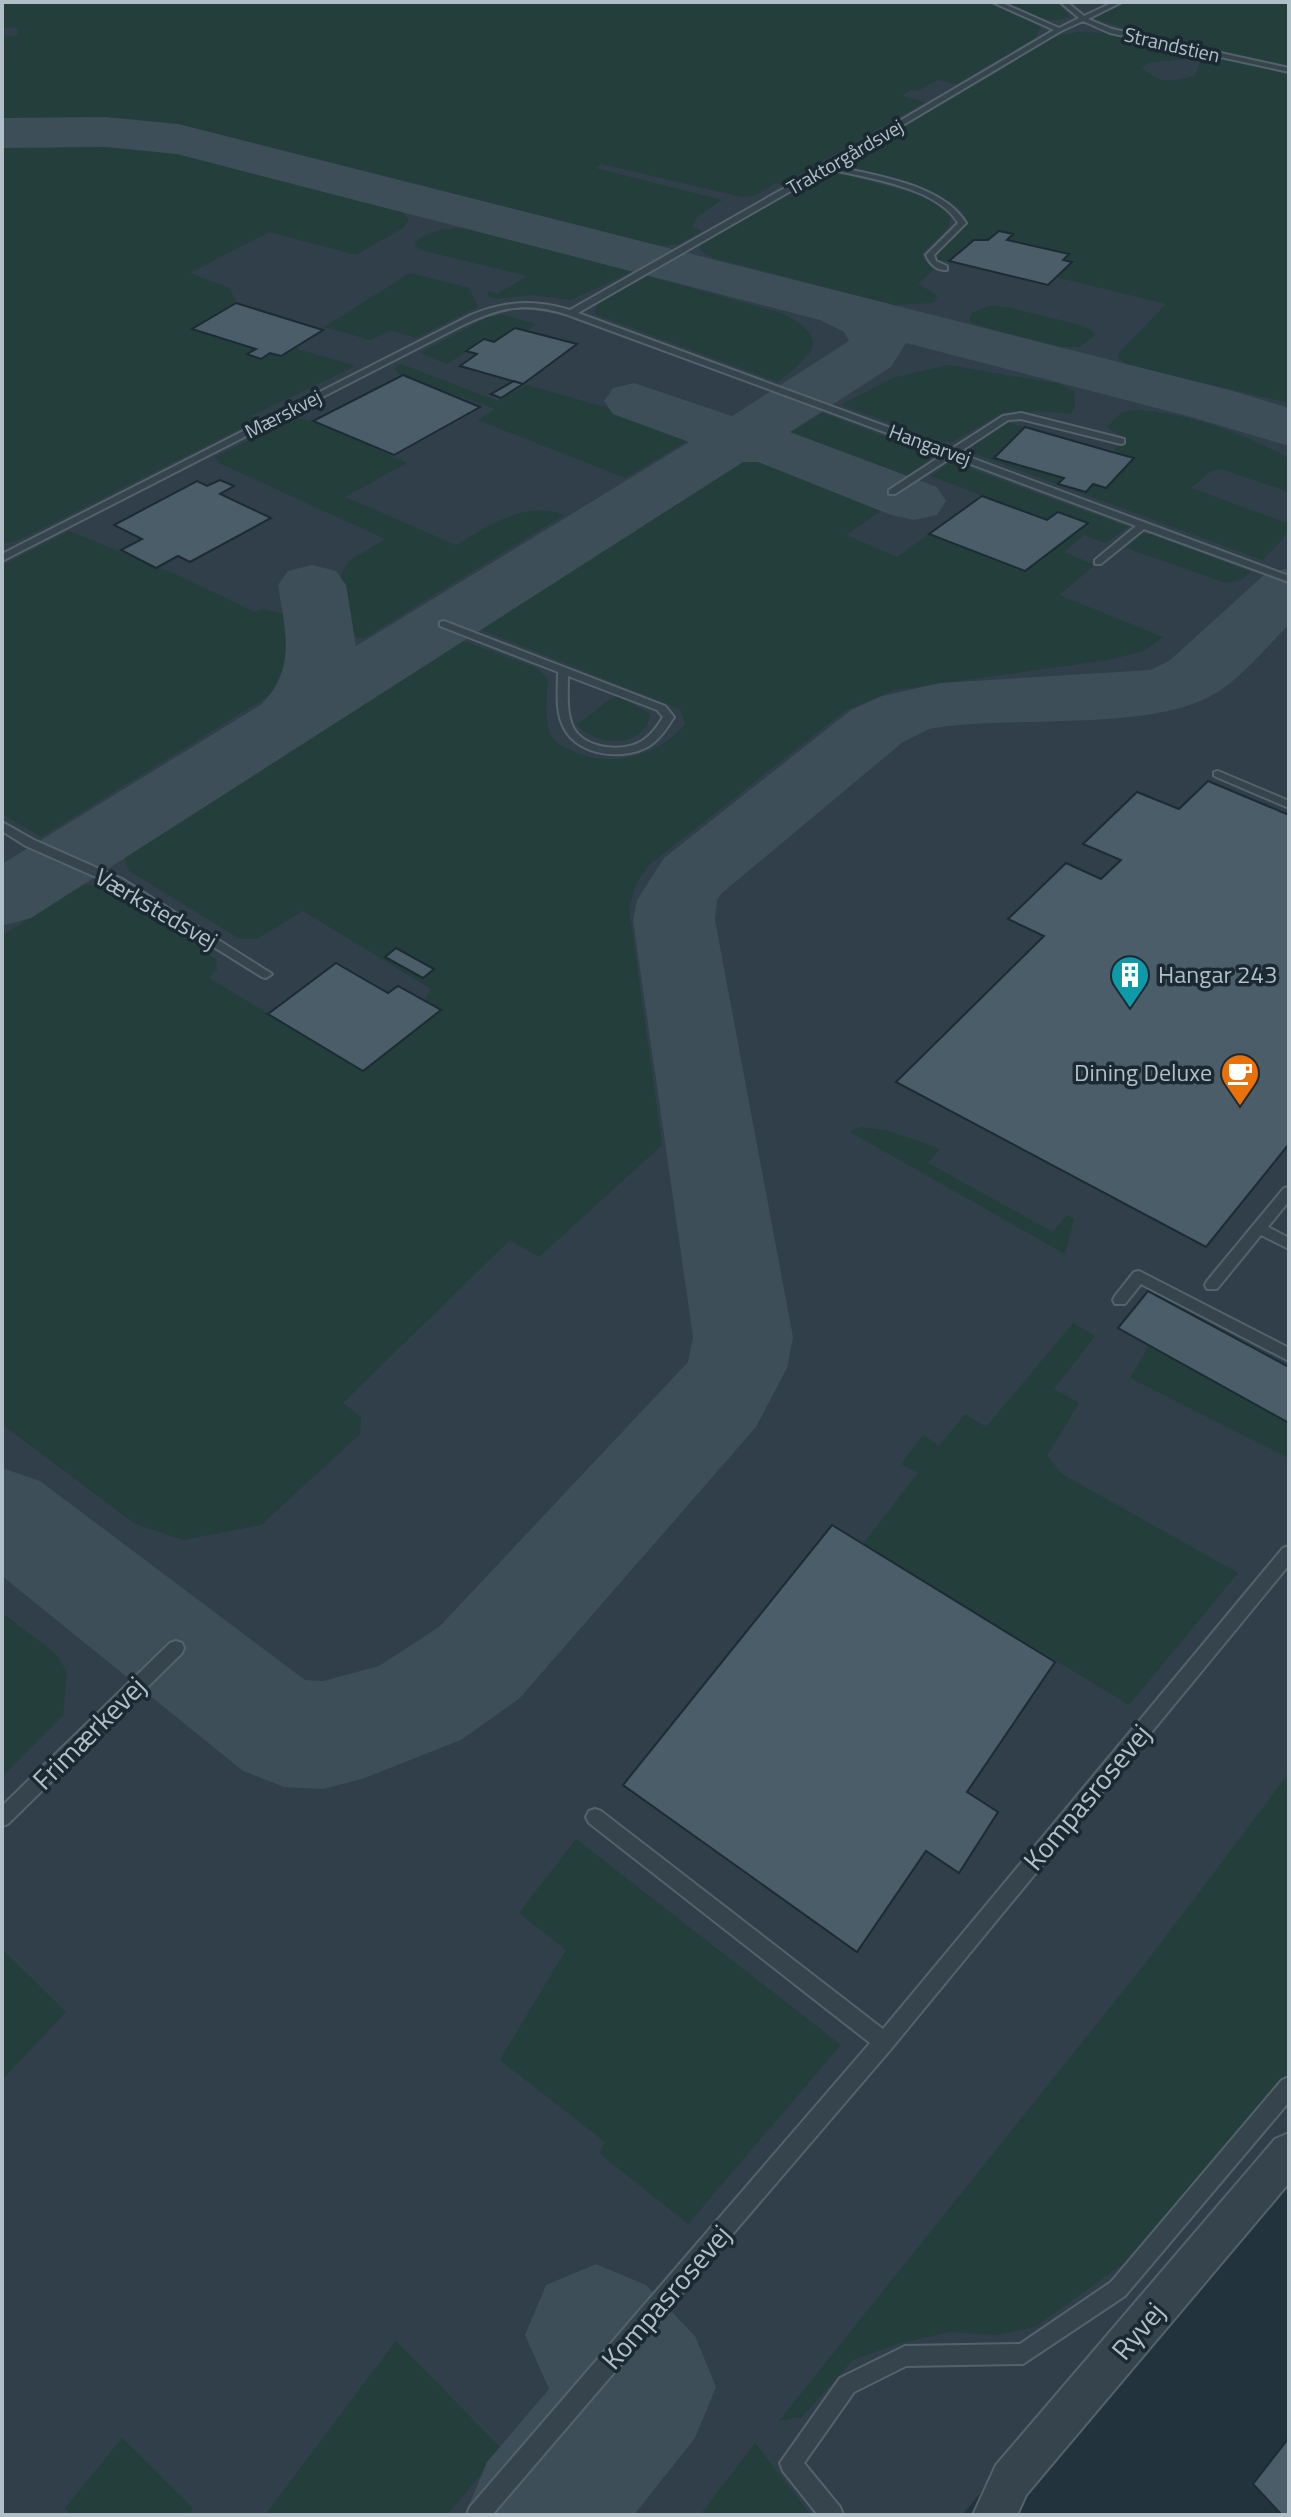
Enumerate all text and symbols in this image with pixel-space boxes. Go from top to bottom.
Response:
street label: Strandstien [1121,18,1223,71]
street label: Traktorgårdsvej [781,111,909,203]
street label: Mærskvej [239,381,327,446]
street label: Hangarvej [885,415,976,474]
street label: Værkstedsvej [88,858,225,958]
building icon: Hangar 243 [1109,954,1151,1009]
place label: Hangar 243 [1158,956,1277,992]
cafe icon: Dining Deluxe [1219,1052,1261,1107]
place label: Dining Deluxe [1074,1054,1212,1090]
street label: Frimærkevej [22,1666,155,1799]
street label: Kompasrosevej [1012,1714,1161,1879]
street label: Kompasrosevej [590,2215,741,2379]
street label: Ryvej [1100,2292,1175,2369]

